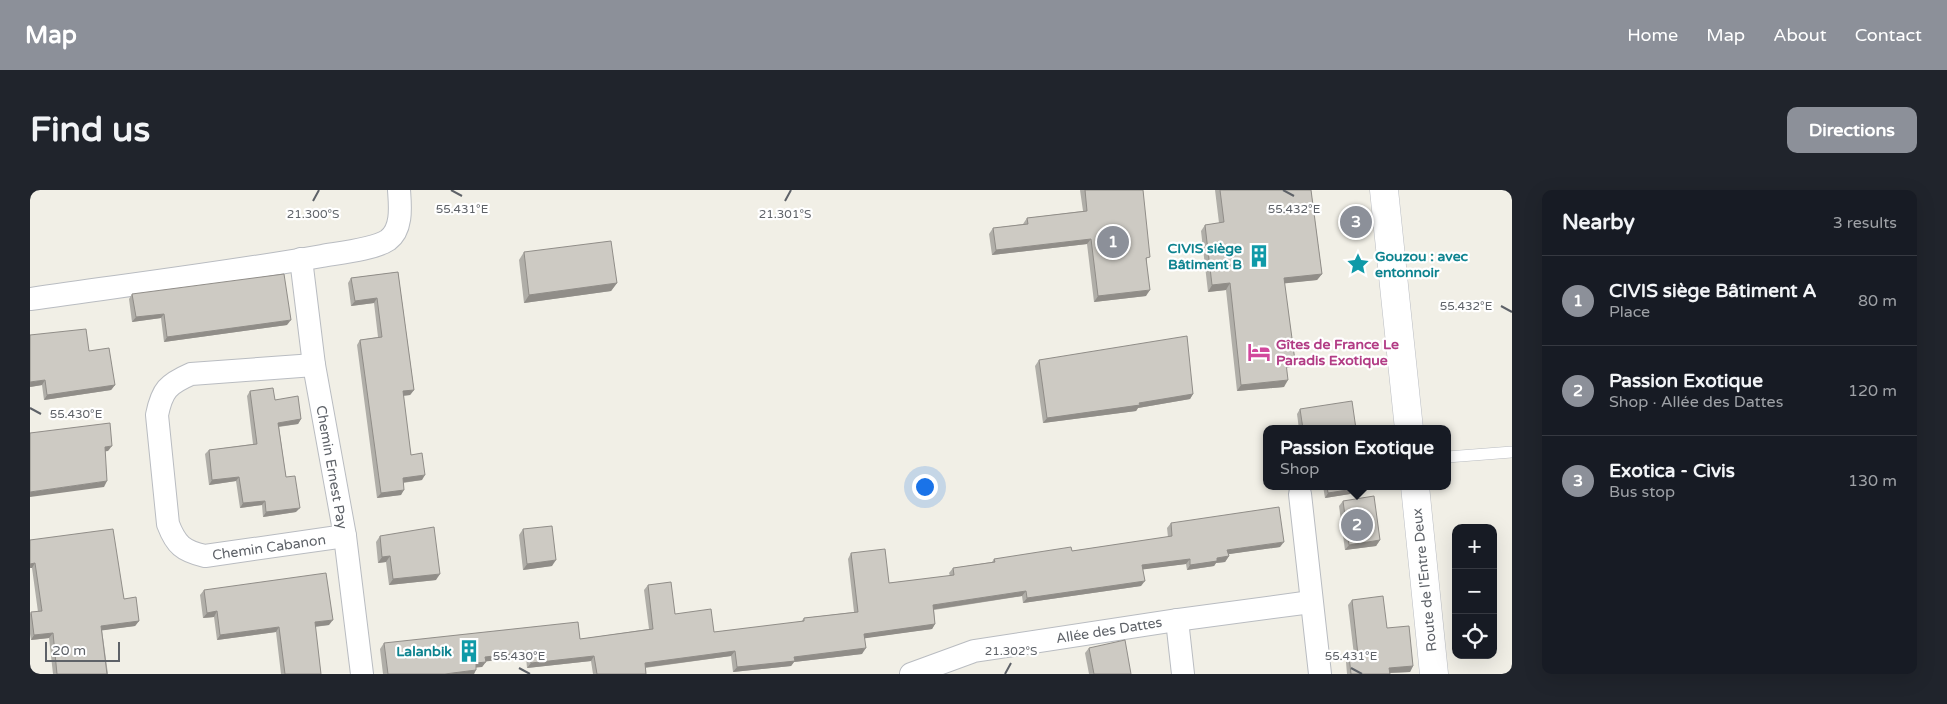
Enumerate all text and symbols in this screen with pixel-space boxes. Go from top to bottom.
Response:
text: Map [25,21,77,50]
text: Home [1627,24,1678,46]
text: Map [1706,24,1745,46]
text: About [1773,24,1827,46]
text: Contact [1855,24,1922,46]
button: Directions [1787,107,1917,153]
text: Find us [30,109,150,151]
text: 55.431°E [436,202,489,216]
text: 55.432°E [1268,202,1321,216]
pin: 3 [1340,203,1372,241]
text: 21.300°S [287,207,339,221]
text: 21.301°S [759,207,811,221]
text: Nearby [1562,210,1635,235]
text: 3 results [1833,213,1897,233]
pin: 1 [1097,223,1129,261]
place label: CIVIS siège Bâtiment B [1167,240,1242,273]
building icon: CIVIS siège Bâtiment B [1246,243,1272,269]
place label: Gouzou : avec entonnoir [1375,248,1469,281]
place icon: Gouzou : avec entonnoir [1345,251,1371,277]
text: CIVIS siège Bâtiment A [1609,280,1817,302]
text: 1 [1573,291,1583,311]
text: 80 m [1858,291,1897,311]
text: 55.432°E [1440,299,1493,313]
text: Place [1609,302,1650,322]
place label: Gîtes de France Le Paradis Exotique [1276,336,1399,369]
hotel icon: Gîtes de France Le Paradis Exotique [1246,339,1272,365]
text: Passion Exotique [1609,370,1763,392]
text: 2 [1573,381,1583,401]
text: 120 m [1848,381,1897,401]
text: Shop · Allée des Dattes [1609,392,1783,412]
street label: Chemin Ernest Pay [312,404,351,531]
text: 55.430°E [50,407,103,421]
popup [1263,425,1451,490]
text: Passion Exotique [1280,437,1434,459]
text: Shop [1280,459,1319,479]
text: Exotica - Civis [1609,460,1735,482]
text: 3 [1573,471,1583,491]
text: 130 m [1848,471,1897,491]
your location [912,474,938,500]
text: Bus stop [1609,482,1675,502]
pin: 2 [1341,506,1373,544]
street label: Route de l'Entre Deux [1409,507,1440,653]
map controls [1452,524,1497,659]
button: + [1452,524,1497,569]
street label: Chemin Cabanon [211,531,327,564]
button: − [1452,569,1497,614]
street label: Allée des Dattes [1055,614,1164,647]
button: locate [1452,614,1497,659]
building icon: Lalanbik [456,638,482,664]
scale bar [45,639,120,662]
text: 20 m [52,642,86,659]
place label: Lalanbik [396,643,452,660]
text: 21.302°S [985,644,1037,658]
text: 55.430°E [493,649,546,663]
text: 55.431°E [1325,649,1378,663]

